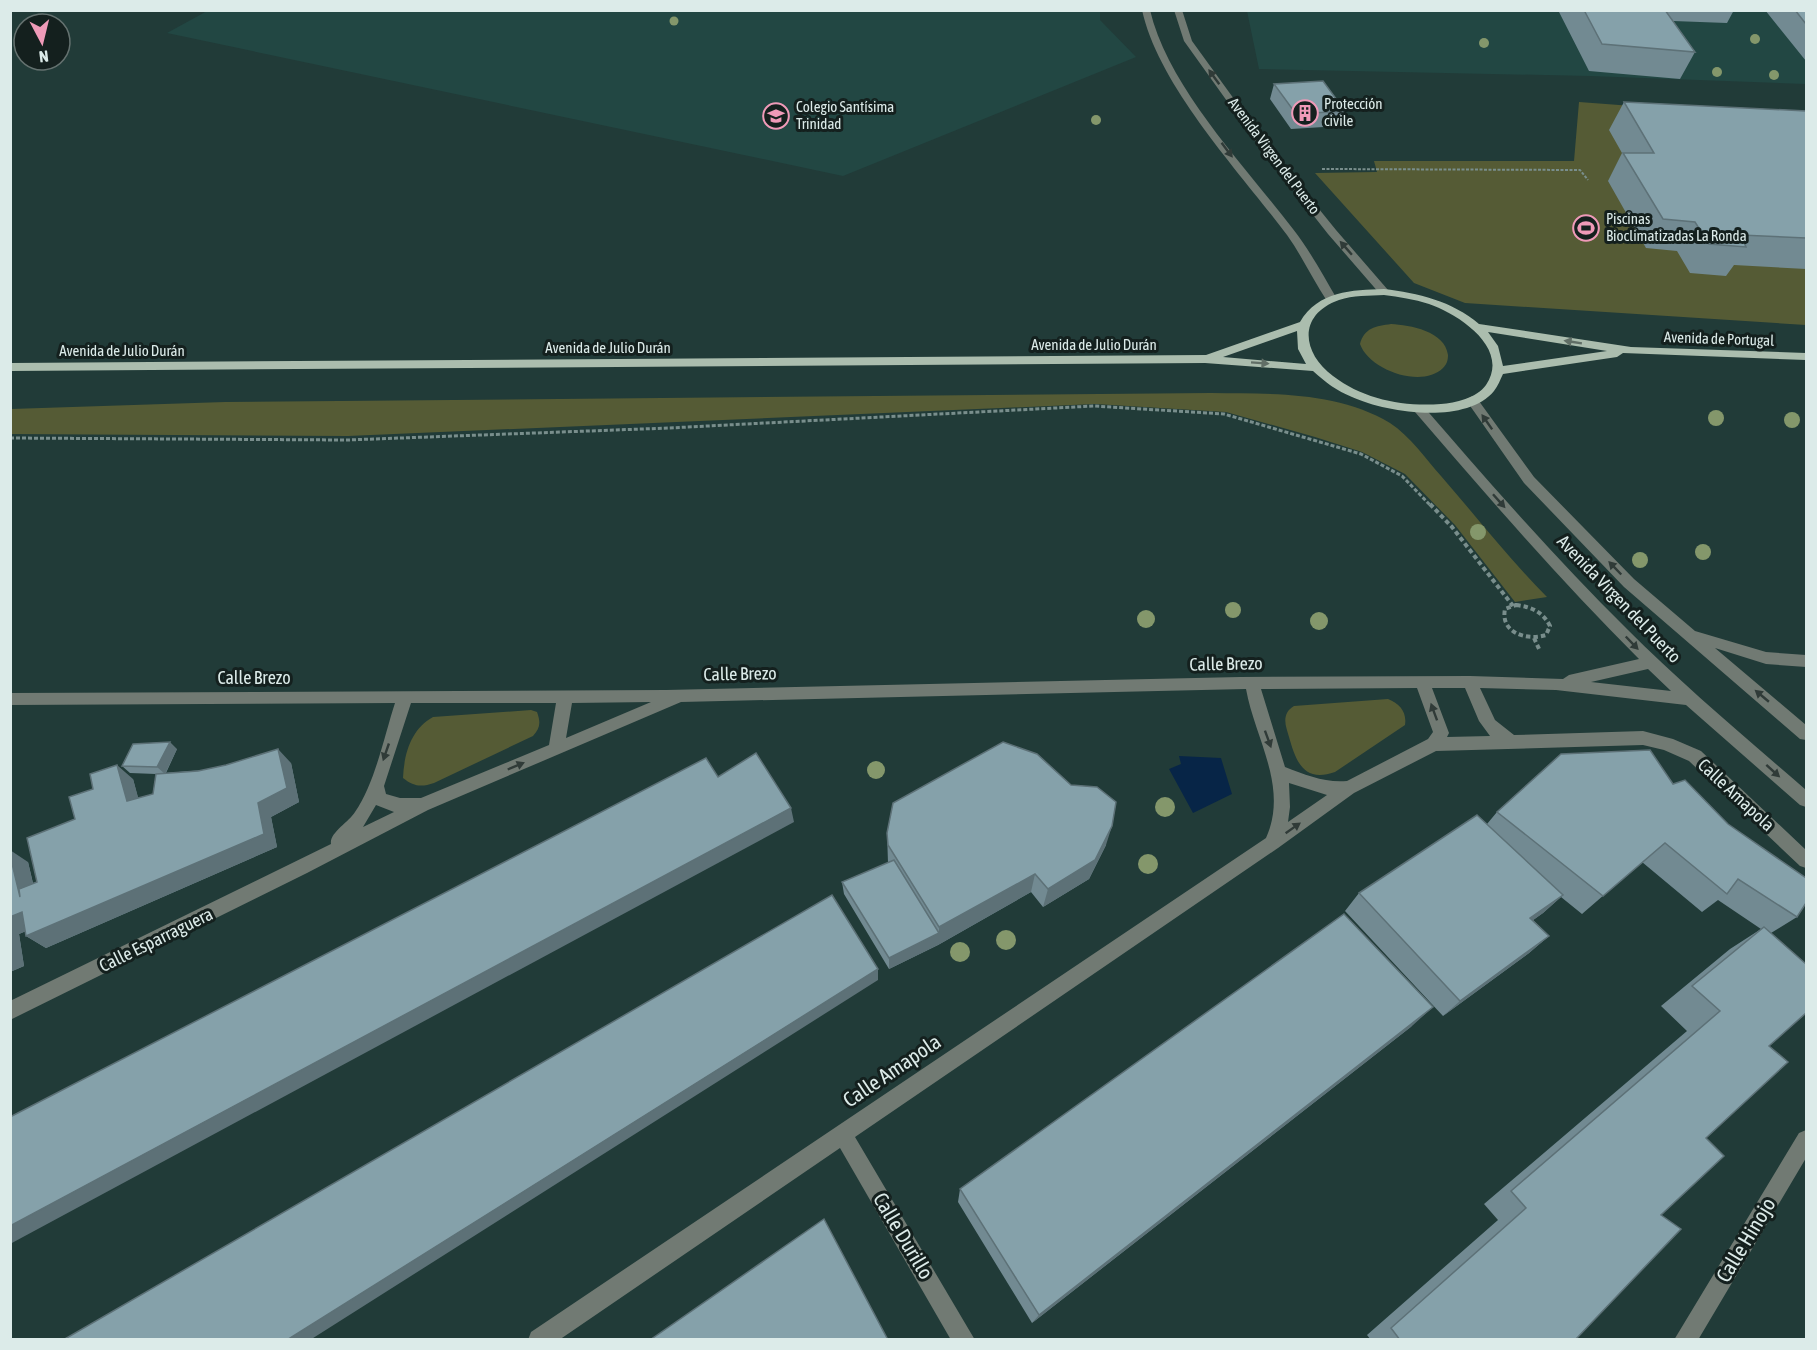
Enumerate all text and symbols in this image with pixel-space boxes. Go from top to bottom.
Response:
north arrow [12,12,72,72]
text: N [38,47,50,66]
one-way arrow [1208,70,1220,86]
street label: Avenida Virgen del Puerto [1225,94,1324,217]
place label: Protección civile [1324,95,1383,129]
place label: Colegio Santísima Trinidad [796,98,894,132]
building icon: Protección civile [1290,98,1320,128]
school or university icon: Colegio Santísima Trinidad [761,101,791,131]
one-way arrow [1221,142,1233,157]
place label: Piscinas Bioclimatizadas La Ronda [1606,210,1747,244]
sports icon: Piscinas Bioclimatizadas La Ronda [1571,213,1601,243]
one-way arrow [1340,241,1353,256]
street label: Avenida de Portugal [1664,328,1774,349]
street label: Avenida de Julio Durán [1031,336,1157,353]
one-way arrow [1564,338,1583,347]
street label: Avenida de Julio Durán [545,339,671,356]
street label: Avenida de Julio Durán [59,342,185,359]
one-way arrow [1251,358,1270,368]
one-way arrow [1482,414,1494,429]
one-way arrow [1492,493,1505,508]
street label: Avenida Virgen del Puerto [1553,531,1686,667]
one-way arrow [1608,561,1622,576]
one-way arrow [1625,636,1639,651]
street label: Calle Brezo [1189,652,1263,675]
street label: Calle Brezo [703,662,777,685]
street label: Calle Brezo [217,667,291,688]
one-way arrow [1754,690,1770,703]
one-way arrow [1429,703,1439,721]
one-way arrow [1264,731,1274,749]
one-way arrow [381,743,391,761]
street label: Calle Amapola [1694,754,1779,835]
one-way arrow [507,761,525,770]
one-way arrow [1765,764,1780,777]
one-way arrow [1285,823,1301,834]
street label: Calle Esparraguera [95,903,216,976]
street label: Calle Amapola [838,1029,945,1112]
street label: Calle Durillo [869,1188,939,1283]
street label: Calle Hinojo [1711,1193,1780,1286]

